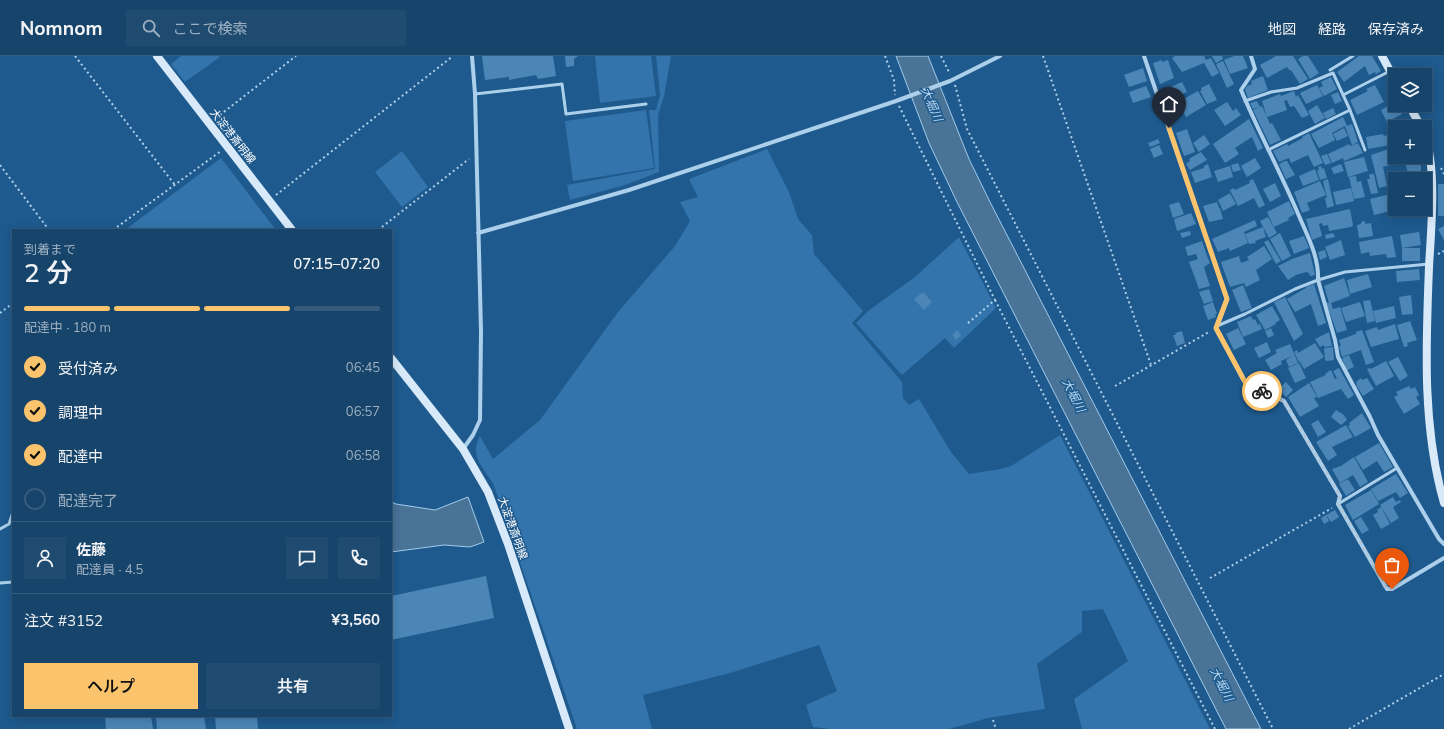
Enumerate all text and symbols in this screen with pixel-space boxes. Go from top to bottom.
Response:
search box [126,10,406,46]
text: Nomnom [20,16,102,40]
icon: search [140,17,162,39]
text: ここで検索 [172,19,247,38]
text: 地図 [1268,20,1296,38]
text: 経路 [1318,20,1346,38]
text: 保存済み [1368,20,1424,38]
map controls [1388,68,1432,216]
button: layers [1388,68,1432,112]
water label: 大堀川 [918,84,947,125]
pin [1152,87,1186,128]
icon: home [1158,93,1180,115]
street label: 大淀港斎明線 [207,106,259,166]
button: + [1388,120,1432,164]
button: − [1388,172,1432,216]
text: 到着まで [24,241,76,257]
text: 07:15–07:20 [293,254,380,273]
text: 2 分 [24,256,73,289]
text: 配達中 · 180 m [24,319,111,335]
icon: check [24,356,46,378]
text: 受付済み [58,359,118,378]
text: 06:45 [346,359,380,375]
courier [1242,371,1282,411]
water label: 大堀川 [1059,376,1090,416]
icon: bike [1251,380,1273,402]
icon: check [24,400,46,422]
text: 調理中 [58,403,103,422]
text: 06:57 [346,403,380,419]
icon: check [24,444,46,466]
text: 配達中 [58,447,103,466]
text: 06:58 [346,447,380,463]
text: 配達完了 [58,491,118,510]
street label: 大淀港斎明線 [495,495,531,561]
button: person [24,537,66,579]
button: chat [286,537,328,579]
button: phone [338,537,380,579]
text: 佐藤 [76,540,106,559]
pin [1375,548,1409,589]
icon: bag [1381,554,1403,576]
text: 配達員 · 4.5 [76,561,143,577]
text: ¥3,560 [331,610,380,629]
text: 注文 #3152 [24,611,103,630]
button: ヘルプ [24,663,198,709]
button: 共有 [206,663,380,709]
water label: 大堀川 [1207,665,1238,705]

